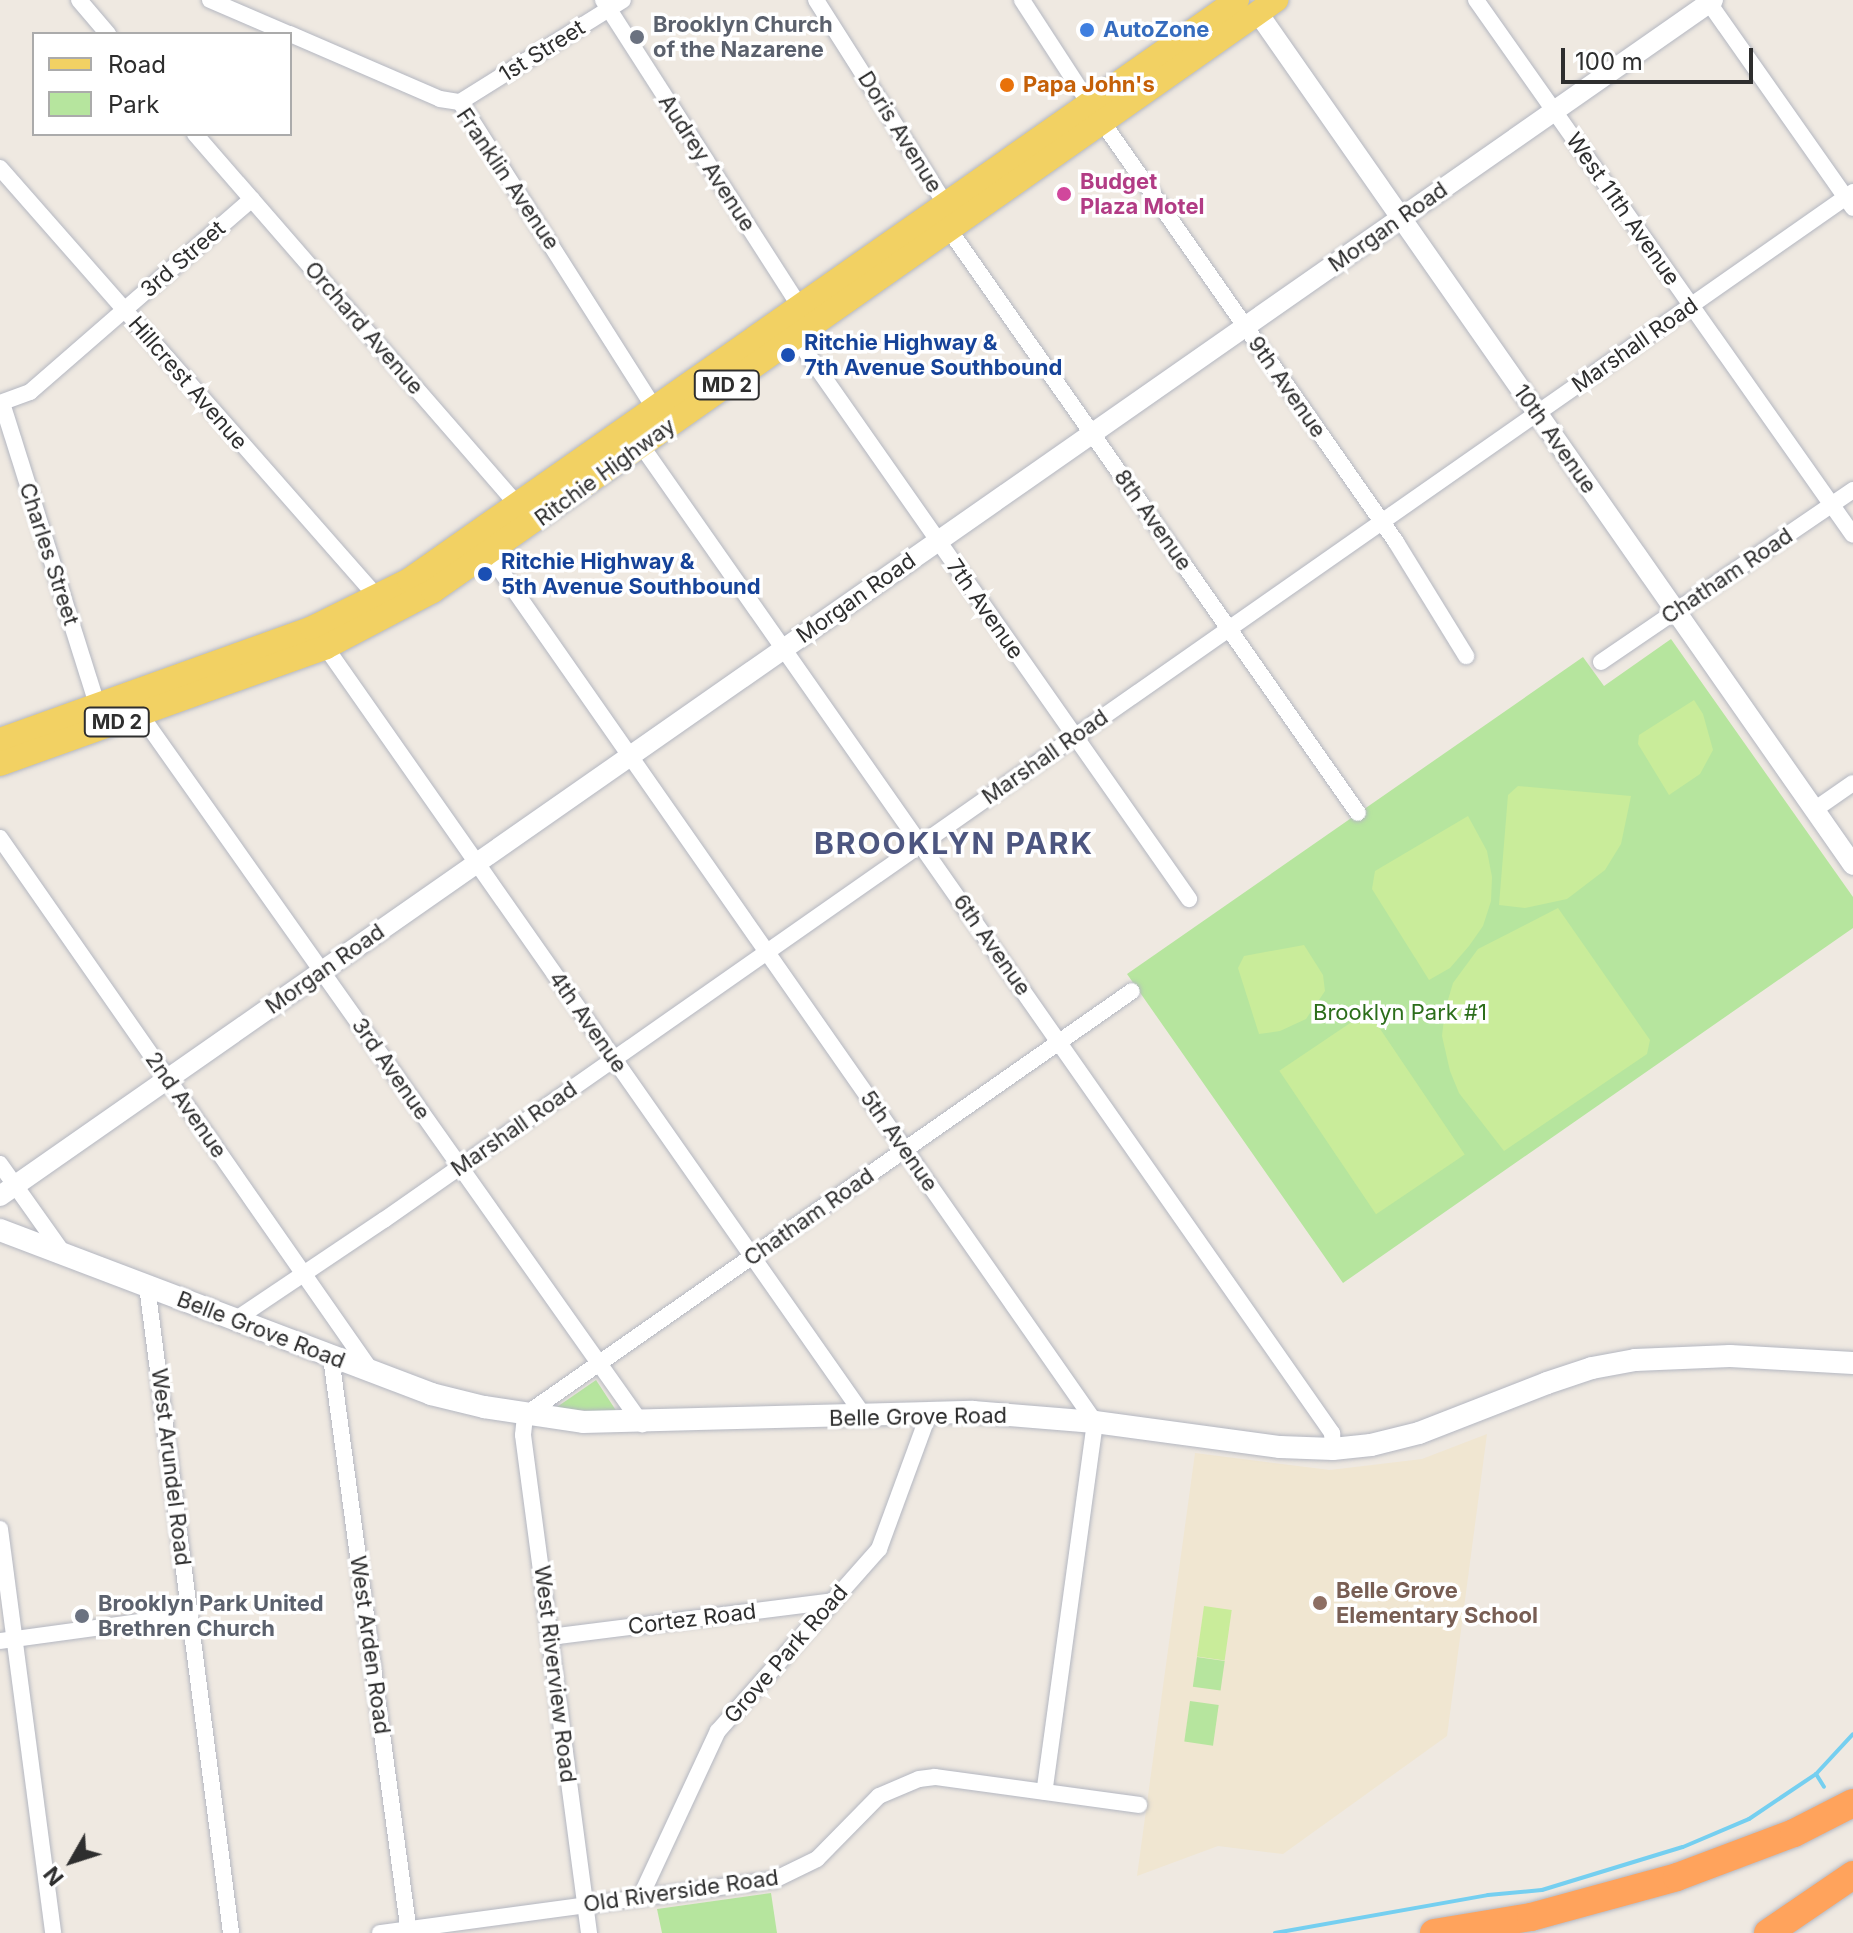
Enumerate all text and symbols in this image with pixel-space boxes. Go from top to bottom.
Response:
place label: Brooklyn Church of the Nazarene [653,11,833,62]
street label: 1st Street [494,14,590,88]
place label: AutoZone [1103,17,1209,43]
marker: AutoZone [1078,21,1096,39]
marker: Brooklyn Church of the Nazarene [628,28,646,46]
legend [32,32,292,136]
scale bar [1565,32,1757,82]
text: 100 m [1575,47,1643,76]
text: Road [108,50,166,79]
street label: Doris Avenue [852,66,948,198]
place label: Papa John's [1023,72,1155,98]
marker: Papa John's [998,76,1016,94]
text: Park [108,90,159,119]
street label: Audrey Avenue [653,90,761,236]
street label: Franklin Avenue [451,103,565,255]
street label: West 11th Avenue [1560,128,1686,290]
place label: Budget Plaza Motel [1080,168,1204,220]
street label: Morgan Road [1323,176,1453,278]
marker: Budget Plaza Motel [1055,185,1073,203]
street label: 3rd Street [135,215,231,303]
street label: Orchard Avenue [299,256,429,400]
street label: Marshall Road [1567,292,1703,398]
street label: Hillcrest Avenue [123,311,253,455]
place label: Ritchie Highway & 7th Avenue Southbound [804,329,1062,380]
street label: 9th Avenue [1242,331,1332,443]
marker: Ritchie Highway & 7th Avenue Southbound [779,346,797,364]
road number: MD 2 [693,369,761,401]
street label: 10th Avenue [1508,379,1602,499]
street label: Ritchie Highway [530,412,680,532]
street label: 8th Avenue [1109,464,1197,576]
street label: Charles Street [14,479,84,629]
street label: Chatham Road [1656,522,1798,630]
street label: Morgan Road [791,547,921,649]
place label: Ritchie Highway & 5th Avenue Southbound [501,548,761,600]
street label: 7th Avenue [941,554,1029,664]
marker: Ritchie Highway & 5th Avenue Southbound [476,565,494,583]
street label: Marshall Road [977,704,1113,810]
road number: MD 2 [83,706,151,738]
district label: BROOKLYN PARK [814,825,1094,861]
street label: 6th Avenue [948,889,1036,1001]
street label: Morgan Road [260,918,390,1020]
street label: 4th Avenue [543,966,633,1078]
park label: Brooklyn Park #1 [1313,1000,1487,1026]
street label: 3rd Avenue [346,1013,436,1125]
street label: 2nd Avenue [140,1047,232,1163]
street label: Marshall Road [446,1076,582,1182]
street label: 5th Avenue [855,1085,943,1197]
street label: Chatham Road [739,1162,879,1272]
street label: Belle Grove Road [173,1286,349,1374]
street label: West Arundel Road [146,1367,196,1567]
street label: Belle Grove Road [829,1402,1007,1432]
street label: West Arden Road [344,1554,396,1736]
street label: West Riverview Road [529,1564,581,1784]
place label: Belle Grove Elementary School [1336,1577,1538,1628]
street label: Grove Park Road [719,1580,853,1728]
place label: Brooklyn Park United Brethren Church [98,1590,324,1642]
marker: Belle Grove Elementary School [1311,1594,1329,1612]
street label: Cortez Road [626,1598,758,1640]
marker: Brooklyn Park United Brethren Church [73,1607,91,1625]
north arrow [32,1821,112,1901]
text: N [38,1861,69,1891]
street label: Old Riverside Road [582,1864,780,1918]

